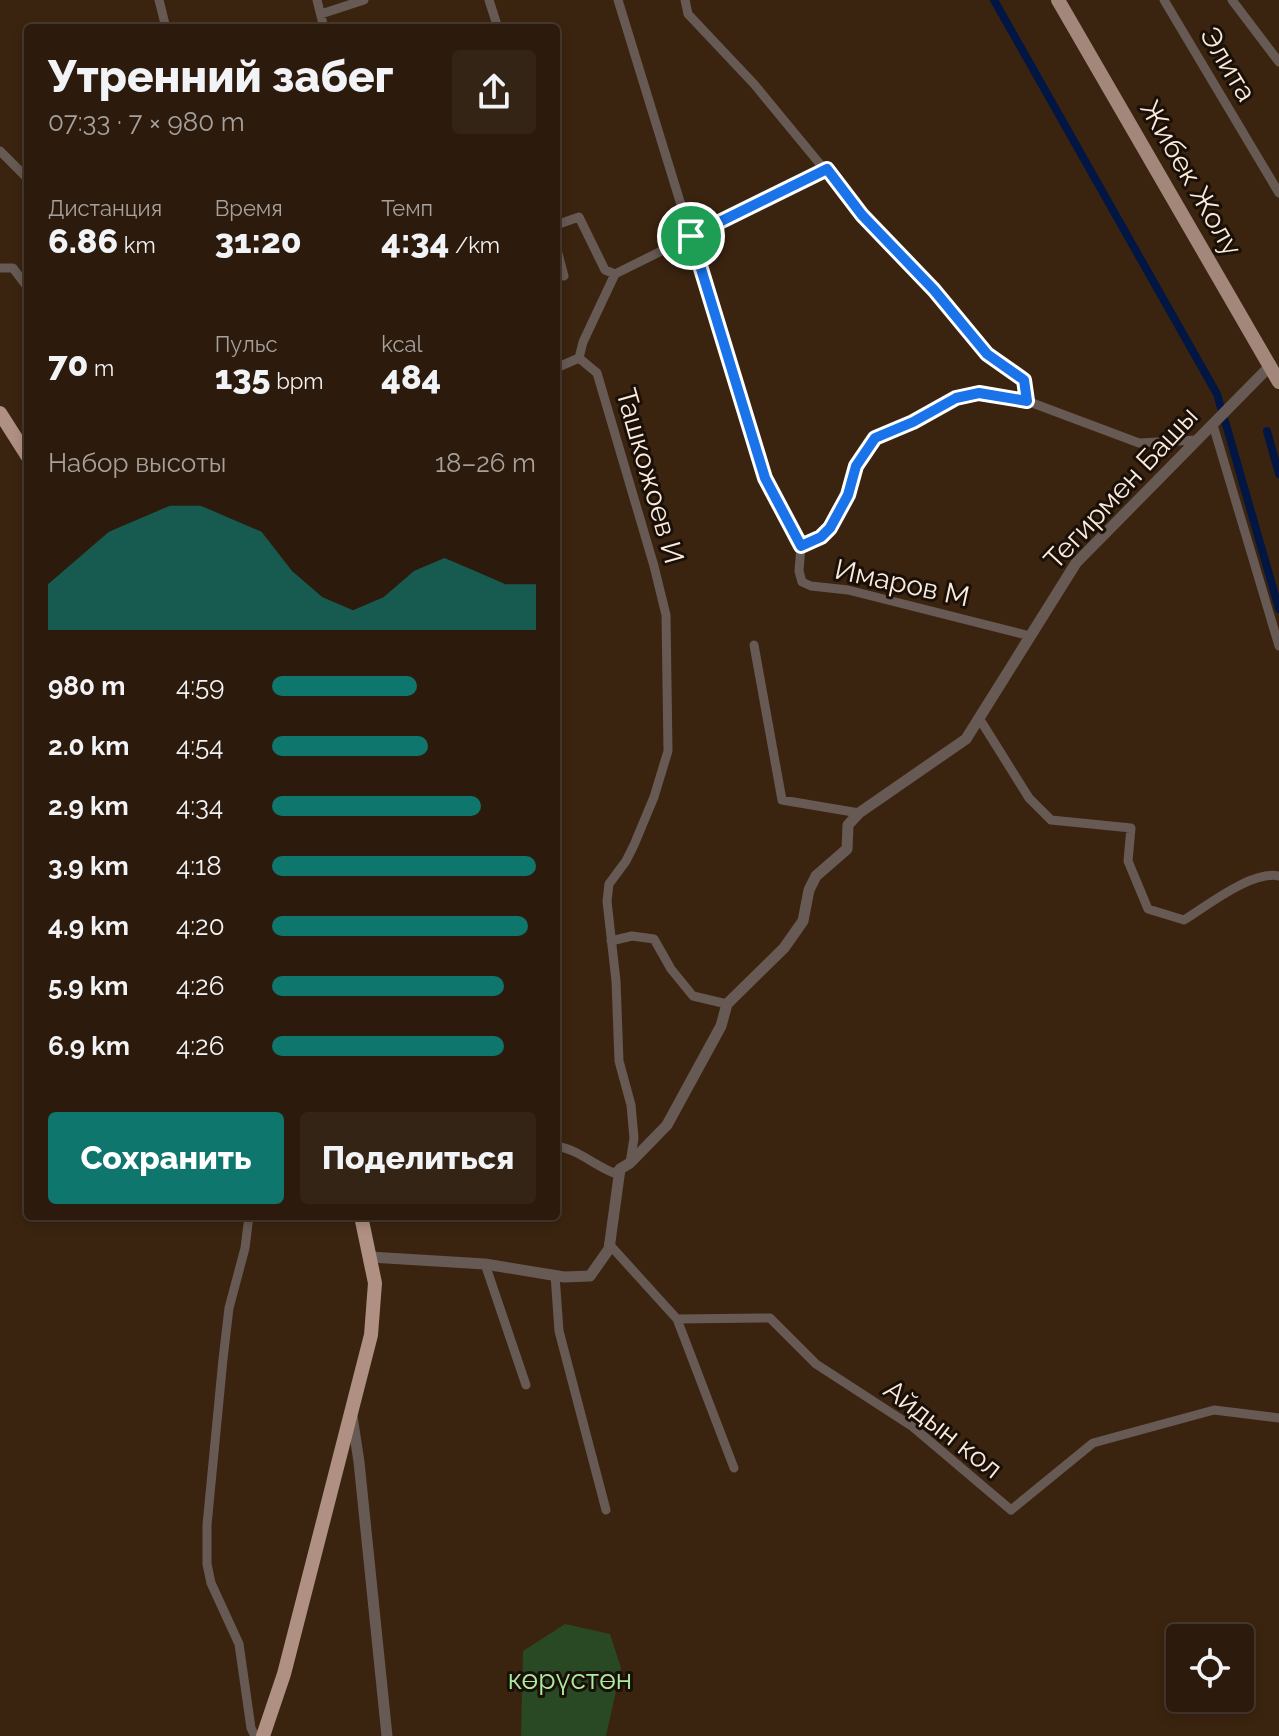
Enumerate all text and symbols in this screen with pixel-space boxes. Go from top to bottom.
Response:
street label: Элита [1193,21,1263,107]
button: share [452,50,536,134]
text: Утренний забег [48,51,394,102]
street label: Жибек Жолу [1133,94,1249,262]
text: 07:33 · 7 × 980 m [48,107,245,137]
text: Дистанция [48,195,162,221]
text: Время [215,195,283,221]
text: Темп [381,195,433,221]
pin [657,202,725,270]
icon: arrive [669,214,713,258]
text: 6.86 [48,221,118,261]
text: 31:20 [215,221,302,261]
text: 4:34 [381,221,449,261]
text: km [118,232,156,258]
text: /km [449,232,500,258]
text: Пульс [215,331,278,357]
text: kcal [381,331,422,357]
text: 70 [48,344,88,384]
text: m [88,355,114,381]
text: 135 [215,357,271,397]
text: 484 [381,357,441,397]
text: bpm [271,368,324,394]
street label: Ташкожоев И [609,385,691,567]
street label: Тегирмен Башы [1037,400,1205,576]
text: Набор высоты [48,448,226,478]
text: 18–26 m [435,448,536,478]
street label: Имаров М [832,553,972,613]
text: 980 m [48,671,125,701]
text: 4:59 [176,671,225,701]
text: 2.0 km [48,731,129,761]
text: 4:54 [176,731,223,761]
text: 2.9 km [48,791,129,821]
text: 4:34 [176,791,223,821]
text: 3.9 km [48,851,129,881]
text: 4:18 [176,851,222,881]
text: 4.9 km [48,911,129,941]
text: 4:20 [176,911,225,941]
text: 5.9 km [48,971,129,1001]
text: 4:26 [176,971,224,1001]
text: 6.9 km [48,1031,130,1061]
text: 4:26 [176,1031,224,1061]
button: Сохранить [48,1112,284,1204]
button: Поделиться [300,1112,536,1204]
street label: Айдын кол [877,1373,1009,1485]
map controls [1166,1624,1254,1712]
button: locate [1166,1624,1254,1712]
park label: көрүстөн [508,1663,632,1696]

